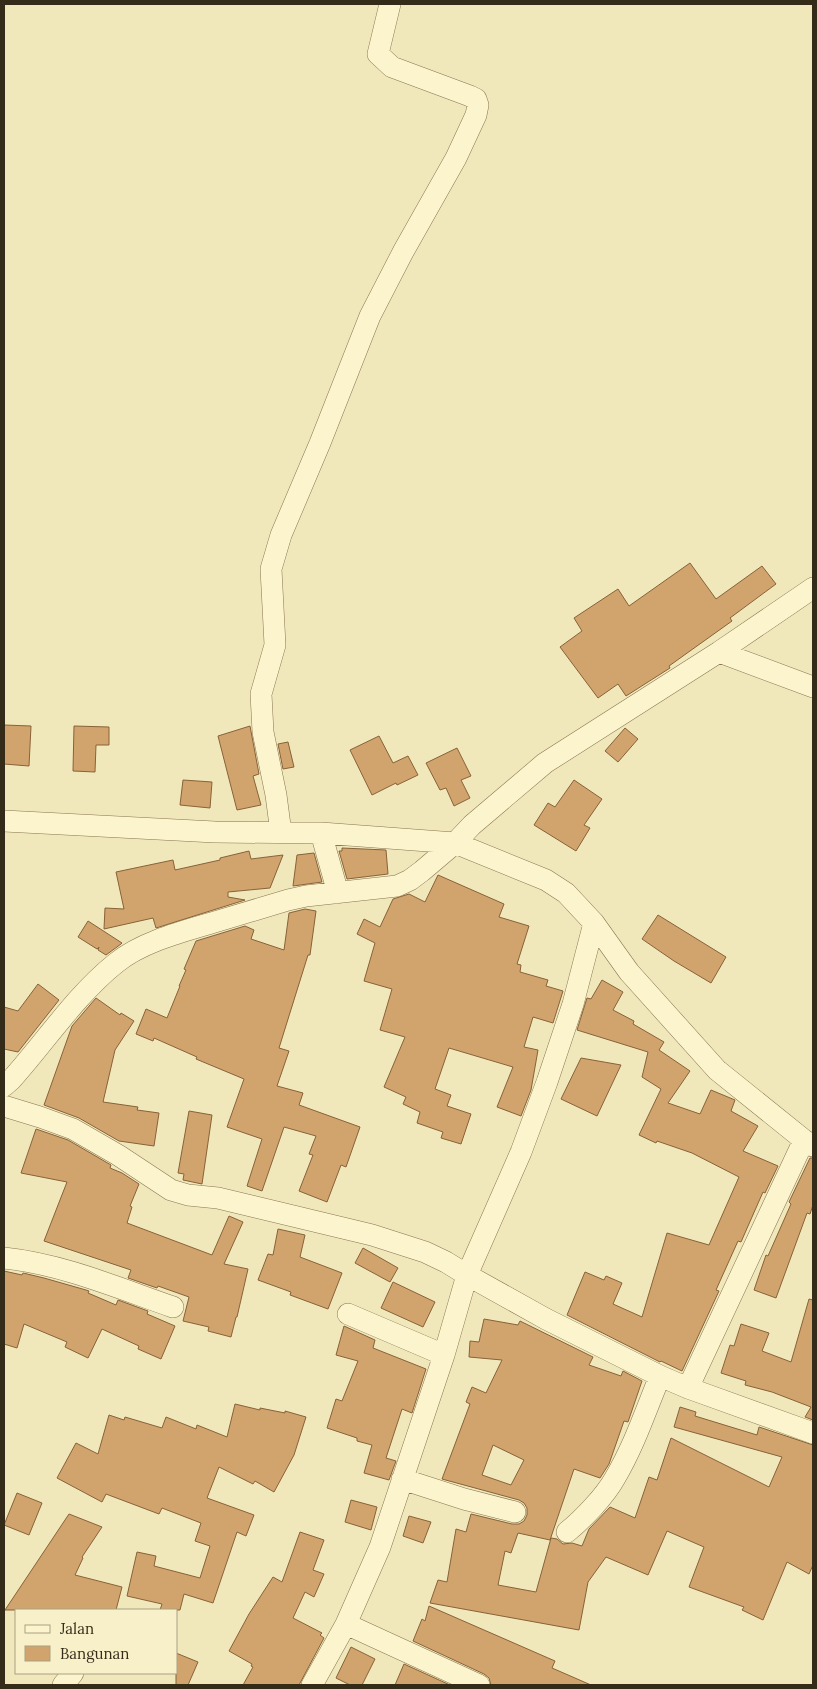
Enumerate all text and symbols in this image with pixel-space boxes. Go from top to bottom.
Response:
legend [15,1609,178,1674]
text: Jalan [59,1619,94,1638]
text: Bangunan [60,1644,129,1663]

